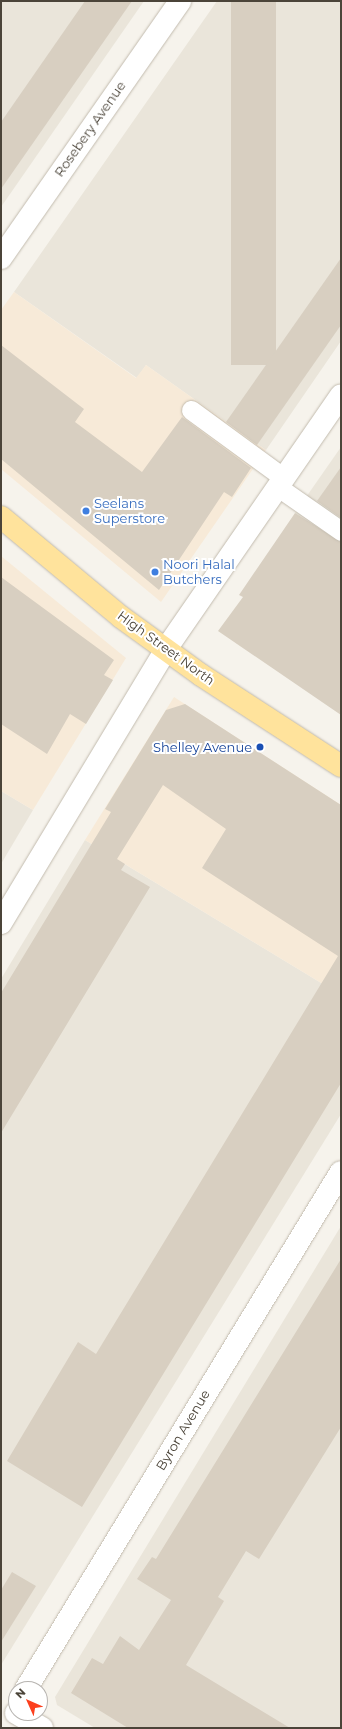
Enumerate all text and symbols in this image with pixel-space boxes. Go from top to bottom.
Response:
street label: Rosebery Avenue [51,78,129,180]
place label: Seelans Superstore [94,496,165,527]
marker: Seelans Superstore [81,506,91,516]
place label: Noori Halal Butchers [163,557,235,588]
marker: Noori Halal Butchers [150,567,160,577]
street label: High Street North [114,608,218,688]
place label: Shelley Avenue [153,739,252,755]
marker: Shelley Avenue [255,742,265,752]
street label: Byron Avenue [153,1387,213,1473]
north arrow [8,1681,48,1721]
text: N [12,1685,28,1701]

